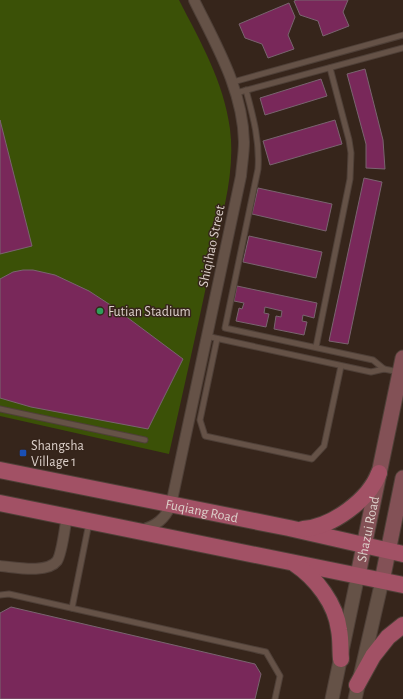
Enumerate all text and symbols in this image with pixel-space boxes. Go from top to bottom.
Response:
street label: Shiqihao Street [196,203,228,289]
place label: Futian Stadium [108,305,191,319]
marker: Futian Stadium [95,306,105,316]
place label: Shangsha Village 1 [31,439,85,469]
marker: Shangsha Village 1 [18,448,28,458]
street label: Shazui Road [355,495,382,563]
street label: Fuqiang Road [164,497,239,526]

